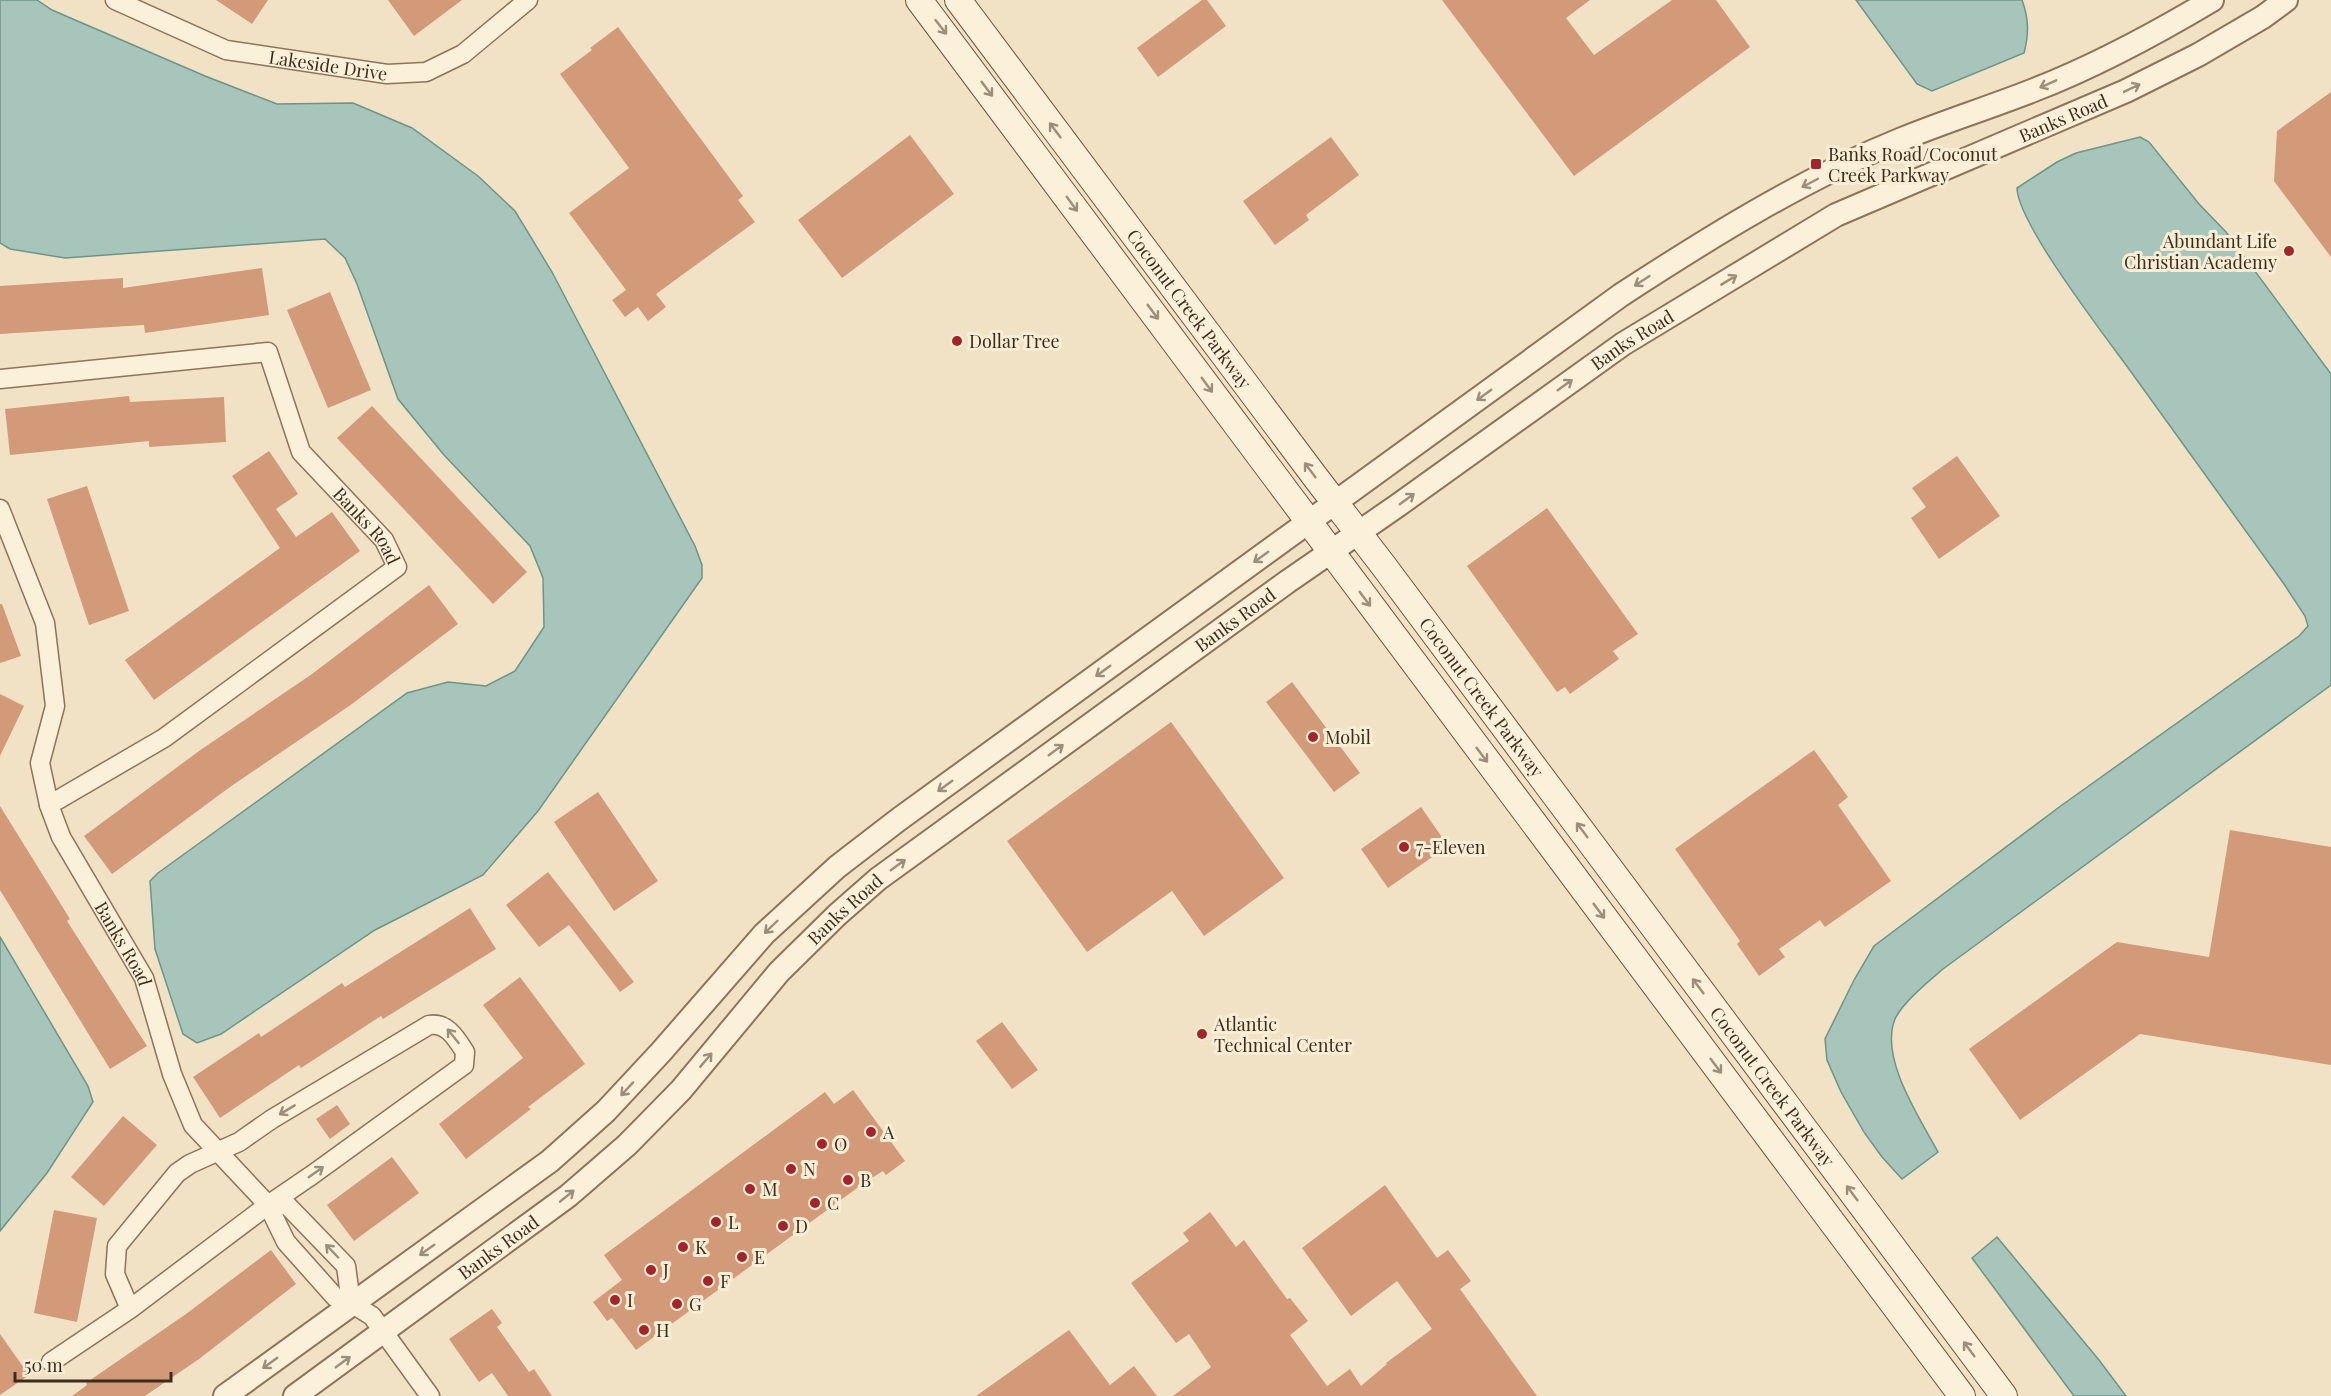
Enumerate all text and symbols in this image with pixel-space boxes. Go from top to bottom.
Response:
one-way arrow [934,19,947,35]
street label: Lakeside Drive [267,45,389,86]
one-way arrow [2040,79,2058,90]
one-way arrow [981,80,993,96]
one-way arrow [2123,82,2141,93]
street label: Banks Road [2015,88,2112,147]
one-way arrow [1049,123,1062,139]
place label: Banks Road/Coconut Creek Parkway [1828,142,1998,187]
marker: Banks Road/Coconut Creek Parkway [1809,157,1823,171]
one-way arrow [1802,177,1819,189]
one-way arrow [1066,195,1079,211]
street label: Coconut Creek Parkway [1122,224,1257,394]
place label: Abundant Life Christian Academy [2124,229,2277,274]
marker: Abundant Life Christian Academy [2282,244,2296,258]
one-way arrow [1720,273,1737,285]
one-way arrow [1634,276,1651,288]
one-way arrow [1147,304,1159,320]
street label: Banks Road [1586,304,1679,375]
place label: Dollar Tree [969,329,1060,353]
marker: Dollar Tree [950,334,964,348]
one-way arrow [1201,377,1213,393]
one-way arrow [1557,379,1573,391]
one-way arrow [1476,389,1492,402]
one-way arrow [1303,462,1316,478]
street label: Banks Road [328,482,406,569]
one-way arrow [1399,493,1415,505]
one-way arrow [1254,551,1270,563]
street label: Banks Road [1190,582,1281,657]
one-way arrow [1358,591,1371,607]
street label: Coconut Creek Parkway [1414,612,1549,782]
one-way arrow [1096,665,1112,677]
place label: Mobil [1325,725,1371,749]
marker: Mobil [1306,730,1320,744]
one-way arrow [1047,743,1063,756]
one-way arrow [1476,746,1488,762]
one-way arrow [938,780,954,792]
one-way arrow [1575,822,1588,838]
place label: 7-Eleven [1416,835,1486,859]
marker: 7-Eleven [1397,840,1411,854]
one-way arrow [890,858,906,871]
street label: Banks Road [802,868,888,950]
street label: Banks Road [90,897,158,989]
one-way arrow [1593,902,1606,918]
one-way arrow [763,920,778,935]
one-way arrow [1692,978,1705,994]
street label: Coconut Creek Parkway [1705,1002,1840,1171]
place label: Atlantic Technical Center [1213,1012,1352,1057]
marker: Atlantic Technical Center [1195,1027,1209,1041]
one-way arrow [446,1029,460,1044]
one-way arrow [699,1053,713,1068]
one-way arrow [1710,1058,1723,1074]
one-way arrow [620,1081,634,1096]
one-way arrow [279,1105,296,1117]
place label: A [882,1120,895,1144]
marker: A [864,1125,878,1139]
place label: O [834,1132,847,1156]
marker: O [815,1137,829,1151]
place label: N [803,1157,816,1181]
marker: N [784,1162,798,1176]
one-way arrow [308,1166,324,1178]
place label: B [860,1168,871,1192]
marker: B [841,1173,855,1187]
place label: M [762,1177,778,1201]
marker: M [743,1182,757,1196]
one-way arrow [1846,1185,1859,1201]
one-way arrow [559,1190,575,1203]
place label: C [827,1191,839,1215]
marker: C [808,1196,822,1210]
street label: Banks Road [453,1209,544,1285]
place label: L [728,1210,739,1234]
place label: D [795,1214,808,1238]
marker: L [709,1215,723,1229]
marker: D [776,1219,790,1233]
place label: K [695,1235,707,1259]
marker: K [676,1240,690,1254]
one-way arrow [324,1243,339,1258]
one-way arrow [419,1244,435,1256]
place label: E [754,1245,765,1269]
marker: E [735,1250,749,1264]
place label: J [662,1258,669,1282]
marker: J [644,1263,658,1277]
place label: F [720,1269,730,1293]
marker: F [701,1274,715,1288]
place label: I [627,1288,633,1312]
place label: G [689,1292,702,1316]
marker: I [608,1293,622,1307]
marker: G [670,1297,684,1311]
place label: H [656,1318,670,1342]
marker: H [637,1323,651,1337]
one-way arrow [1963,1342,1975,1358]
scale bar [15,1345,171,1383]
text: 50 m [24,1353,63,1377]
one-way arrow [263,1356,279,1369]
one-way arrow [334,1356,350,1368]

